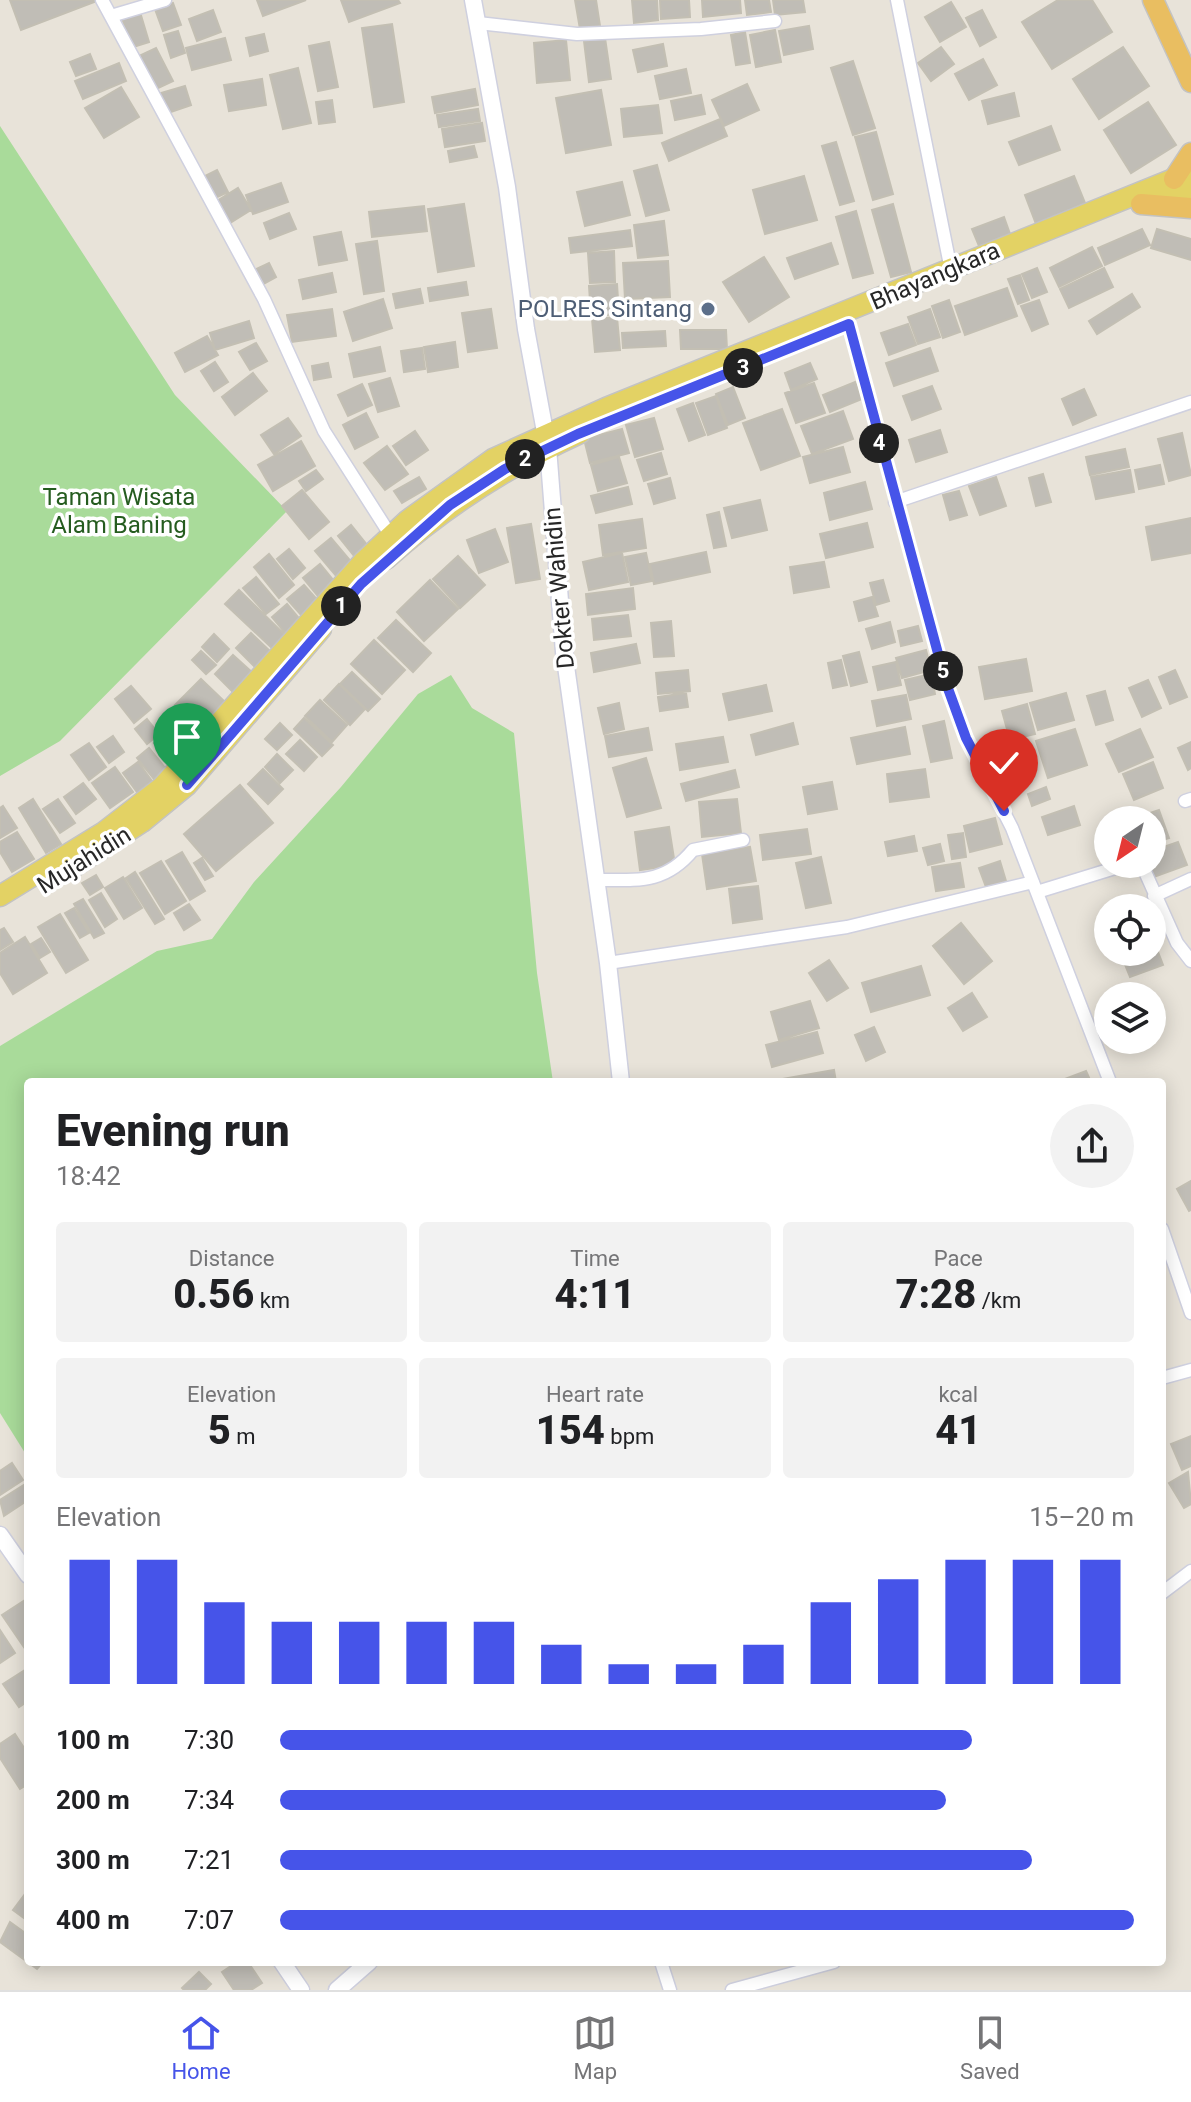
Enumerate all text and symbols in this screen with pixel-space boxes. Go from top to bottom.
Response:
street label: Bhayangkara [866,236,1004,316]
place label: POLRES Sintang [518,295,692,323]
marker: POLRES Sintang [699,300,717,318]
pin: 3 [723,348,763,388]
text: 3 [737,355,749,380]
pin: 4 [859,423,899,463]
text: 4 [873,430,885,455]
pin: 2 [505,439,545,479]
text: 2 [519,446,531,471]
park label: Taman Wisata Alam Baning [43,483,195,539]
street label: Dokter Wahidin [538,506,580,670]
pin: 1 [321,586,361,626]
text: 1 [335,593,347,618]
pin: 5 [923,651,963,691]
text: 5 [937,658,949,683]
pin [153,703,221,785]
icon: arrive [165,715,209,759]
pin [970,729,1038,811]
icon: check [982,741,1026,785]
north arrow [1094,806,1166,878]
map controls [1094,806,1166,1054]
street label: Mujahidin [32,820,136,900]
button: locate [1094,894,1166,966]
button: layers [1094,982,1166,1054]
button: share [1050,1104,1134,1188]
text: Evening run [56,1105,290,1157]
text: 18:42 [56,1161,121,1191]
text: Distance [189,1246,274,1271]
text: Time [570,1246,620,1271]
text: Pace [934,1246,983,1271]
text: 0.56 [173,1271,254,1318]
text: 4:11 [555,1271,635,1318]
text: 7:28 [895,1271,976,1318]
text: km [254,1288,290,1313]
text: /km [976,1288,1021,1313]
text: Elevation [187,1382,276,1407]
text: Heart rate [546,1382,644,1407]
text: kcal [938,1382,978,1407]
text: 5 [208,1407,231,1454]
text: 154 [536,1407,605,1454]
text: 41 [935,1407,981,1454]
text: m [231,1424,256,1449]
text: bpm [605,1424,654,1449]
text: Elevation [56,1502,161,1532]
text: 15–20 m [1029,1502,1134,1532]
text: 100 m [56,1725,130,1755]
text: 7:30 [184,1725,234,1755]
text: 200 m [56,1785,130,1815]
text: 7:34 [184,1785,234,1815]
text: 300 m [56,1845,130,1875]
text: 7:21 [184,1845,234,1875]
text: 400 m [56,1905,130,1935]
text: 7:07 [184,1905,234,1935]
tab: Home [171,2011,231,2084]
tab: Map [573,2011,617,2084]
tab: Saved [960,2011,1020,2084]

